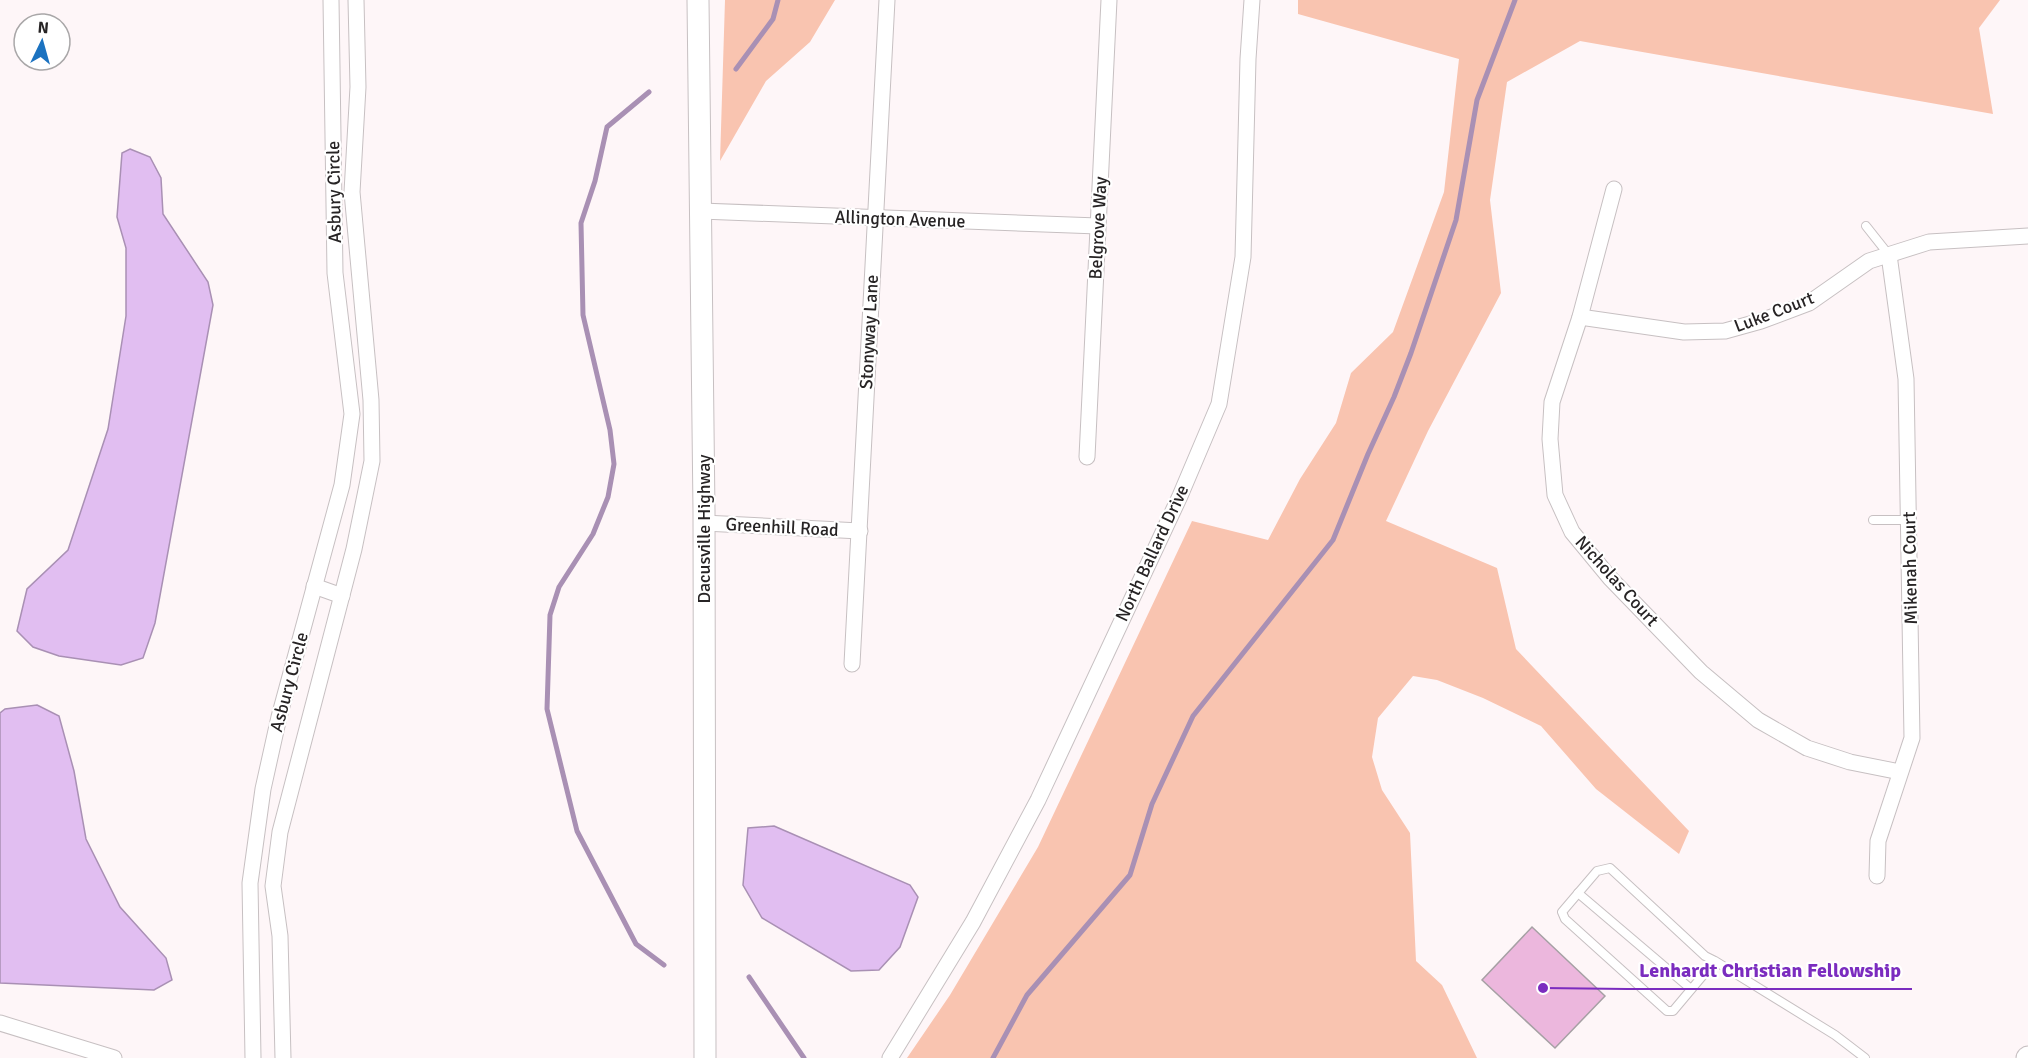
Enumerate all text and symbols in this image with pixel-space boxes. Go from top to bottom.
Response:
north arrow [12,12,72,72]
text: N [37,18,50,39]
street label: Asbury Circle [322,141,346,243]
street label: Belgrove Way [1084,175,1112,280]
street label: Allington Avenue [834,206,966,232]
street label: Stonyway Lane [855,274,883,390]
street label: Luke Court [1731,287,1817,337]
street label: Dacusville Highway [693,454,715,603]
street label: North Ballard Drive [1111,481,1193,625]
street label: Mikenah Court [1898,511,1922,625]
street label: Greenhill Road [725,513,839,541]
street label: Nicholas Court [1571,531,1663,631]
street label: Asbury Circle [265,630,313,734]
callout: Lenhardt Christian Fellowship [1627,951,1912,989]
text: Lenhardt Christian Fellowship [1639,958,1901,983]

